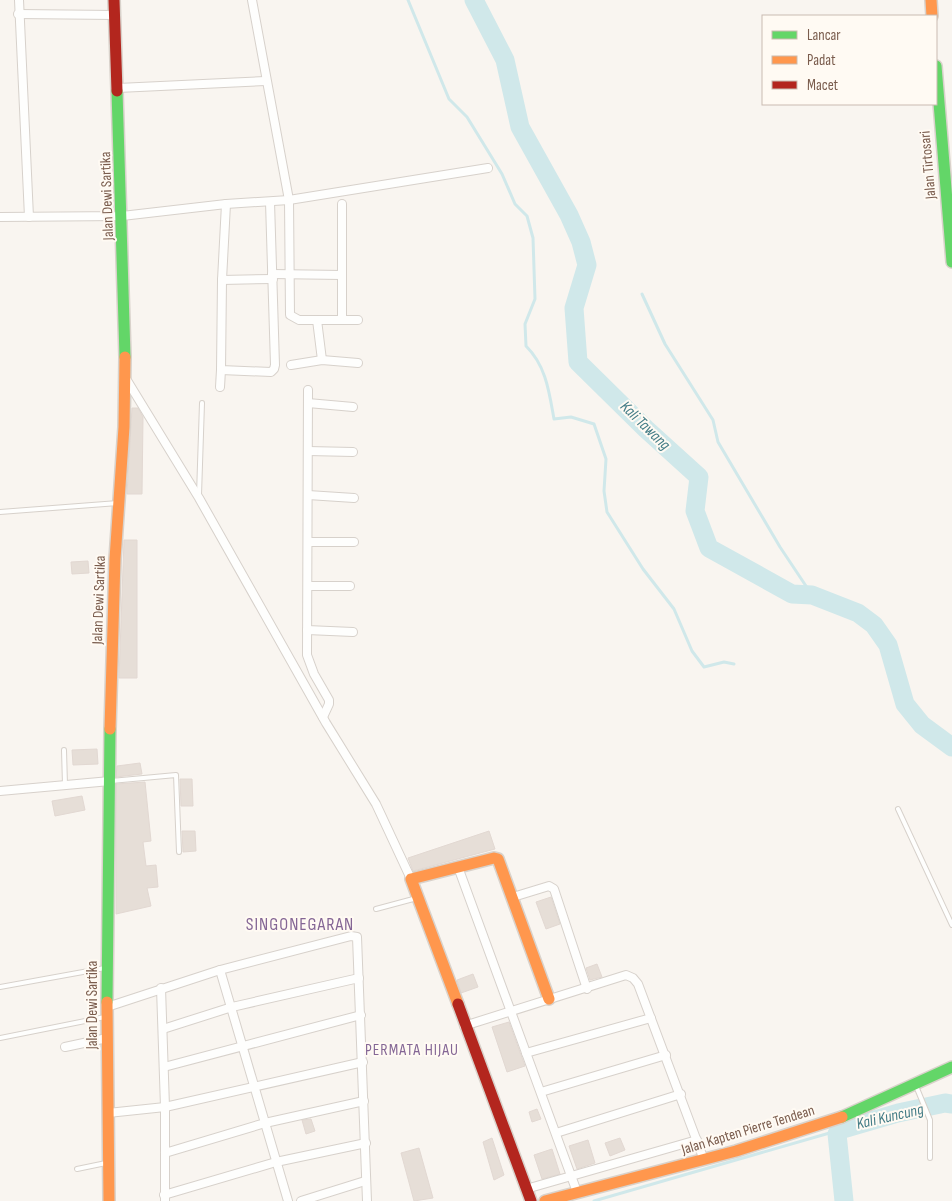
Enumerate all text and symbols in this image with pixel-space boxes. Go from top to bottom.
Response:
legend [762,15,937,105]
text: Lancar [807,26,841,45]
text: Padat [807,51,836,70]
text: Macet [807,76,839,95]
street label: Jalan Tirtosari [916,130,941,201]
street label: Jalan Dewi Sartika [96,151,118,242]
water label: Kali Tawang [616,398,674,455]
street label: Jalan Dewi Sartika [88,555,110,646]
district label: SINGONEGARAN [246,914,354,935]
street label: Jalan Dewi Sartika [83,960,102,1050]
district label: PERMATA HIJAU [365,1041,459,1060]
water label: Kali Kuncung [855,1100,926,1134]
street label: Jalan Kapten Pierre Tendean [678,1101,817,1160]

